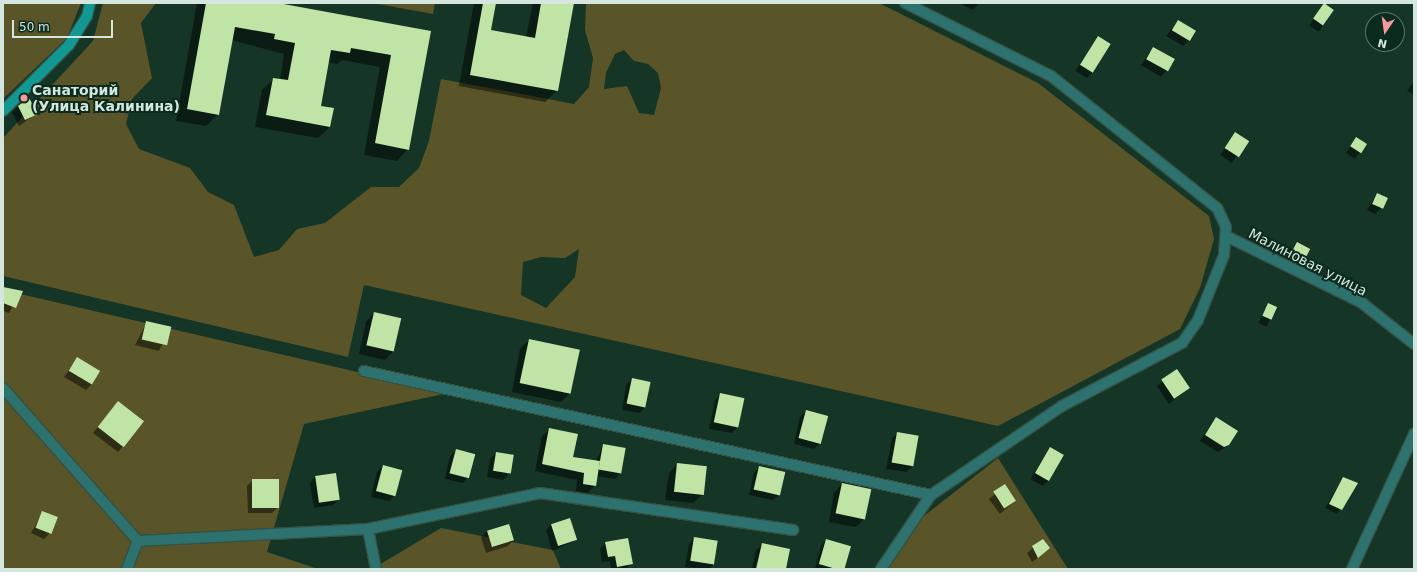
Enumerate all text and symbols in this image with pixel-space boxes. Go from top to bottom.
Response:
scale bar [14,12,115,38]
north arrow [1365,12,1405,52]
text: 50 m [19,20,50,34]
text: N [1376,36,1388,51]
place label: Санаторий (Улица Калинина) [32,82,180,114]
marker: Санаторий (Улица Калинина) [19,93,29,103]
street label: Малиновая улица [1246,225,1370,299]

